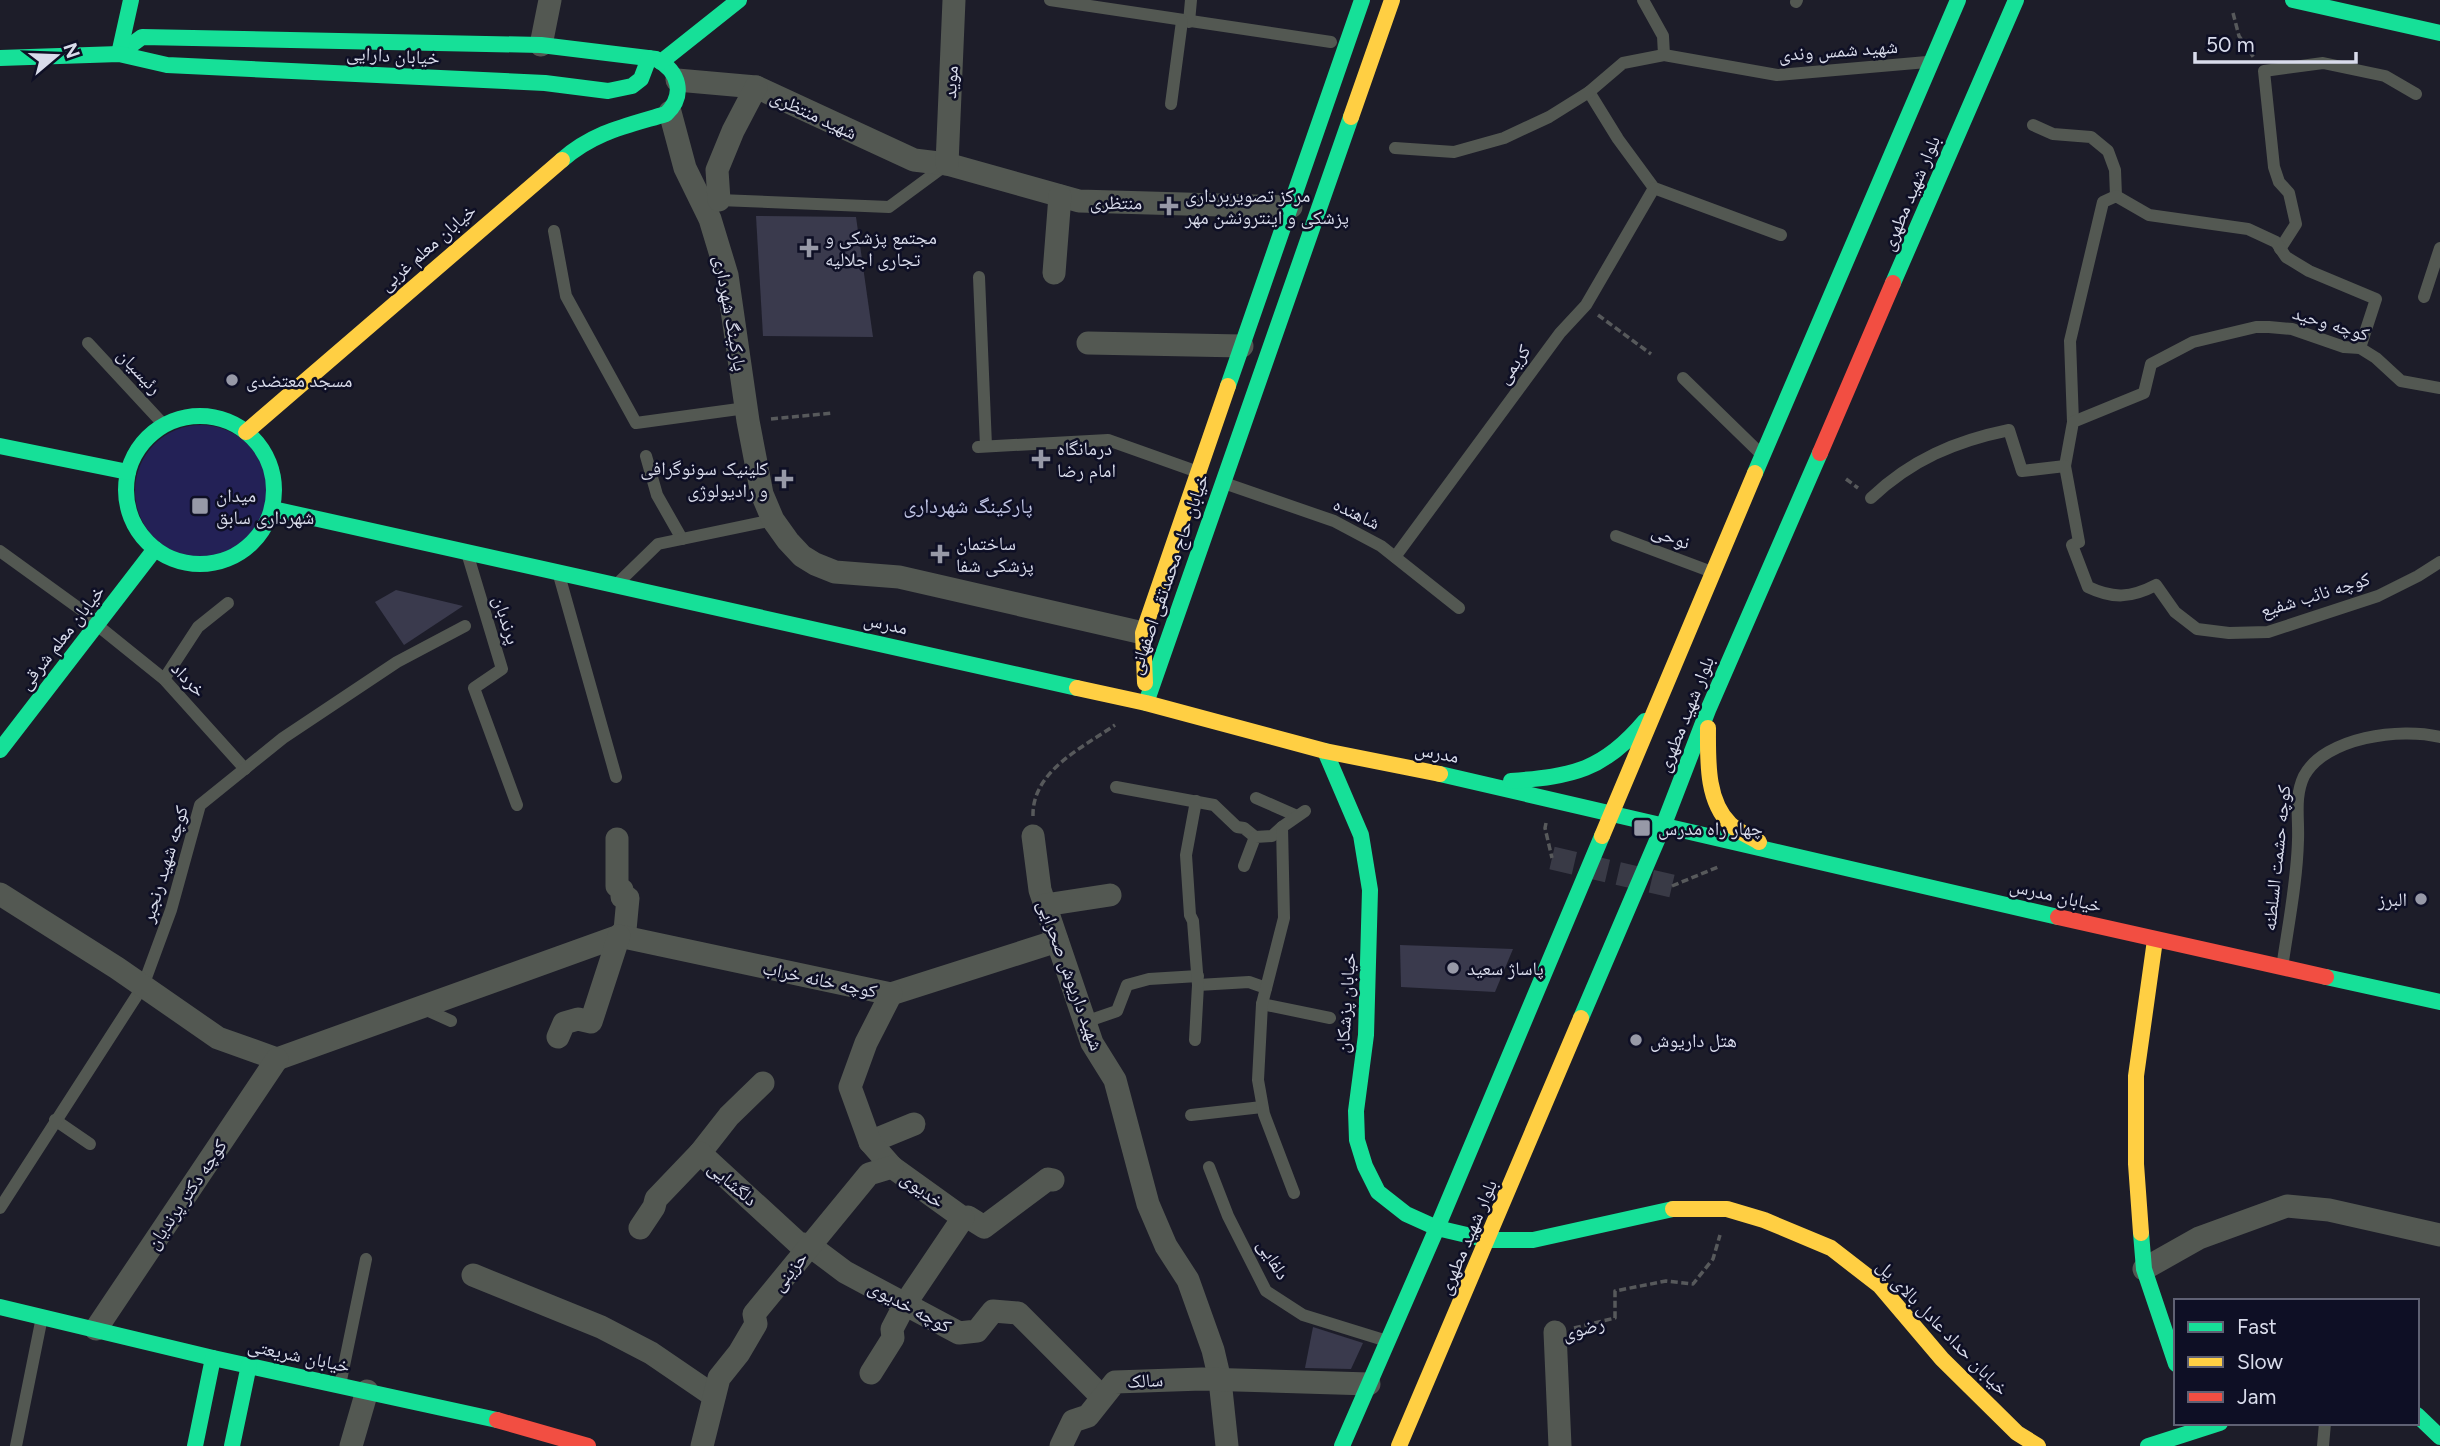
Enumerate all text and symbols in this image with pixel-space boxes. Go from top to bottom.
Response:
north arrow [21,21,91,91]
scale bar [2195,21,2356,65]
text: 50 m [2206,32,2255,57]
street label: شهید شمس وندی [1778,35,1898,66]
text: N [58,40,85,61]
street label: خیابان دارایی [346,42,440,69]
street label: موید [938,65,963,99]
street label: شهید منتظری [767,84,861,144]
street label: بلوار شهید مطهری [1876,132,1945,254]
place label: مرکز تصویربرداری پزشکی و اینترونشن مهر [1184,184,1349,229]
street label: منتظری [1090,191,1142,214]
marker: مرکز تصویربرداری پزشکی و اینترونشن مهر [1159,196,1179,216]
street label: خیابان معلم غربی [374,199,481,297]
place label: مجتمع پزشکی و تجاری اجلالیه [825,226,937,271]
marker: مجتمع پزشکی و تجاری اجلالیه [799,238,819,258]
street label: پارکینگ شهرداری [709,253,752,373]
street label: کوچه وحید [2290,301,2372,346]
street label: کریمی [1491,340,1535,388]
street label: رئیسیان [113,343,167,399]
place label: مسجد معتضدی [246,369,353,392]
marker: مسجد معتضدی [224,372,240,388]
place label: درمانگاه امام رضا [1057,437,1116,484]
marker: درمانگاه امام رضا [1031,449,1051,469]
place label: کلینیک سونوگرافی و رادیولوژی [640,457,768,502]
marker: کلینیک سونوگرافی و رادیولوژی [774,469,794,489]
street label: خیابان حاج محمدتقی اصفهانی [1123,471,1214,677]
place label: میدان شهرداری سابق [216,484,314,529]
street label: شاهنده [1330,492,1384,535]
district label: پارکینگ شهرداری [903,493,1033,518]
marker: میدان شهرداری سابق [190,496,210,516]
street label: نوحی [1648,519,1693,554]
place label: ساختمان پزشکی شفا [956,532,1034,577]
marker: ساختمان پزشکی شفا [930,544,950,564]
street label: کوچه نائب شفیع [2258,567,2373,623]
street label: خیابان معلم شرقی [13,580,110,695]
street label: پرندبان [488,593,525,647]
street label: مدرس [862,607,910,640]
street label: بلوار شهید مطهری [1652,653,1719,775]
street label: خرداد [166,657,211,702]
street label: مدرس [1413,737,1461,768]
street label: کوچه حشمت السلطنه [2257,784,2296,932]
street label: کوچه شهید رنجبر [136,803,193,926]
place label: چهار راه مدرس [1658,817,1763,840]
marker: چهار راه مدرس [1632,818,1652,838]
street label: خیابان مدرس [2008,874,2104,917]
place label: البرز [2377,888,2407,911]
marker: البرز [2413,891,2429,907]
street label: شهید داریوش صحرایی [1033,897,1108,1054]
street label: خیابان پزشکان [1331,952,1361,1054]
street label: کوچه خانه خراب [761,956,879,1003]
place label: پاساژ سعید [1467,957,1544,980]
marker: پاساژ سعید [1445,960,1461,976]
place label: هتل داریوش [1650,1029,1737,1052]
marker: هتل داریوش [1628,1032,1644,1048]
street label: کوچه دکتر پرندیان [141,1135,232,1254]
street label: دلگشایی [703,1156,762,1211]
street label: خدیوی [896,1166,949,1213]
street label: بلوار شهید مطهری [1433,1176,1502,1298]
street label: دلفایی [1252,1235,1295,1284]
street label: حزینی [766,1247,812,1296]
street label: خیابان حداد عادل بالای پل [1872,1255,2013,1400]
street label: کوچه خدیوی [864,1275,955,1338]
legend [2174,1299,2419,1425]
street label: رضوی [1559,1312,1607,1345]
text: Fast [2237,1314,2277,1339]
street label: خیابان شریعتی [246,1333,352,1378]
text: Slow [2237,1349,2283,1374]
street label: سالک [1126,1368,1164,1393]
text: Jam [2237,1384,2276,1409]

